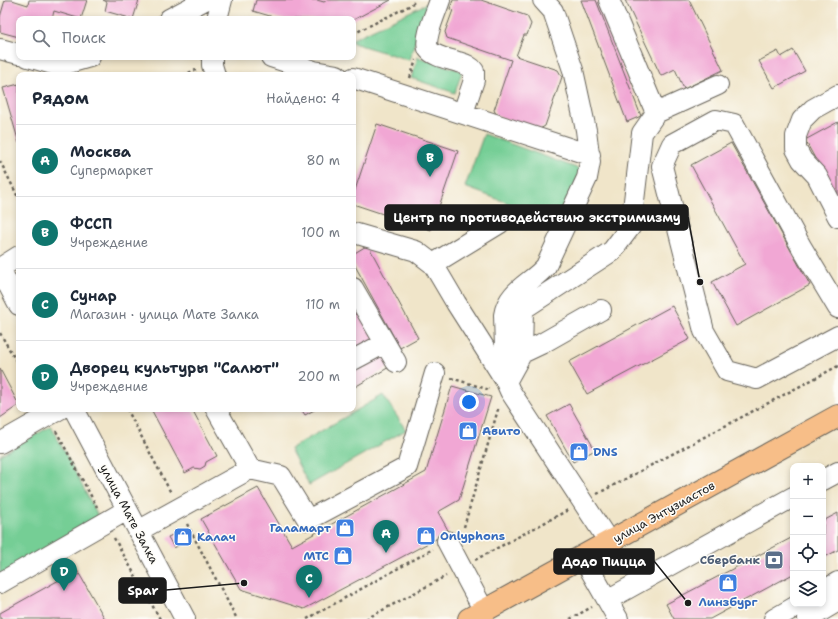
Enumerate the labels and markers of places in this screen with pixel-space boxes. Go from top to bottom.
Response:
pin: B [417,144,443,177]
callout: Центр по противодействию экстримизму [385,205,688,230]
shop icon: Авито [457,420,479,442]
place label: Авито [482,423,521,439]
shop icon: DNS [568,441,590,463]
place label: DNS [593,444,618,460]
shop icon: Галамарт [334,517,356,539]
place label: Галамарт [270,520,332,536]
pin: A [373,520,399,553]
shop icon: Onlyphons [415,525,437,547]
shop icon: Калач [172,526,194,548]
place label: Onlyphons [440,528,505,544]
place label: Калач [197,529,236,545]
shop icon: МТС [332,545,354,567]
place label: МТС [303,548,329,564]
callout: Додо Пицца [554,549,654,574]
bank icon: Сбербанк [763,549,785,571]
place label: Сбербанк [700,552,760,568]
pin: D [51,558,77,591]
pin: C [296,565,322,598]
shop icon: Линзбург [717,572,739,594]
callout: Spar [119,578,166,603]
place label: Линзбург [698,594,759,610]

